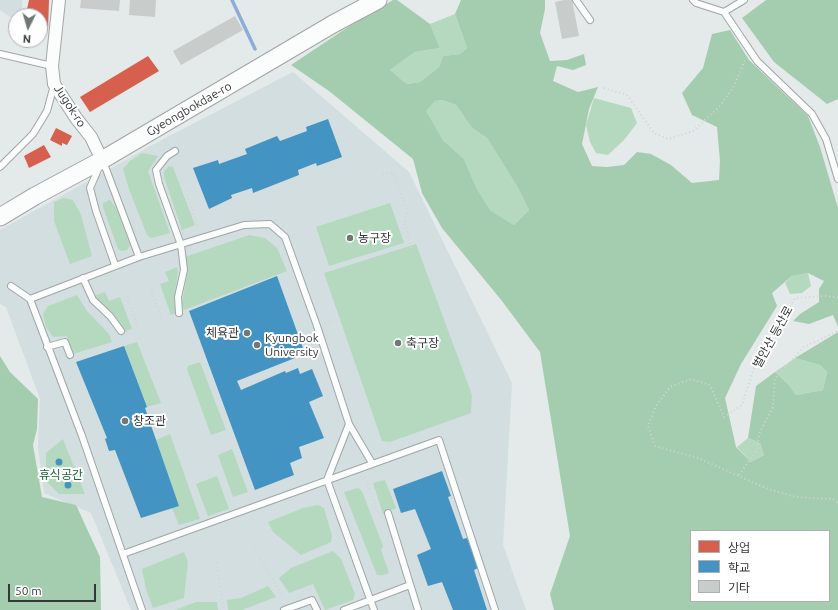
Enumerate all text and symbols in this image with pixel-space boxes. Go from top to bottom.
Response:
north arrow [8,8,48,48]
text: N [22,33,32,45]
street label: Gyeongbokdae-ro [144,79,234,139]
street label: Jugok-ro [51,82,89,130]
place label: 농구장 [358,231,391,245]
marker: 농구장 [345,233,355,243]
street label: 벌안산 등산로 [750,303,796,371]
place label: 체육관 [206,326,239,340]
marker: 체육관 [242,328,252,338]
place label: Kyungbok University [265,331,319,359]
place label: 축구장 [406,336,439,350]
marker: 축구장 [393,338,403,348]
marker: Kyungbok University [252,340,262,350]
place label: 창조관 [133,414,166,428]
marker: 창조관 [120,416,130,426]
park label: 휴식공간 [39,468,83,482]
legend [690,530,830,602]
text: 상업 [728,541,750,554]
text: 학교 [728,561,750,574]
scale bar [10,576,98,602]
text: 기타 [728,581,750,594]
text: 50 m [15,584,42,597]

